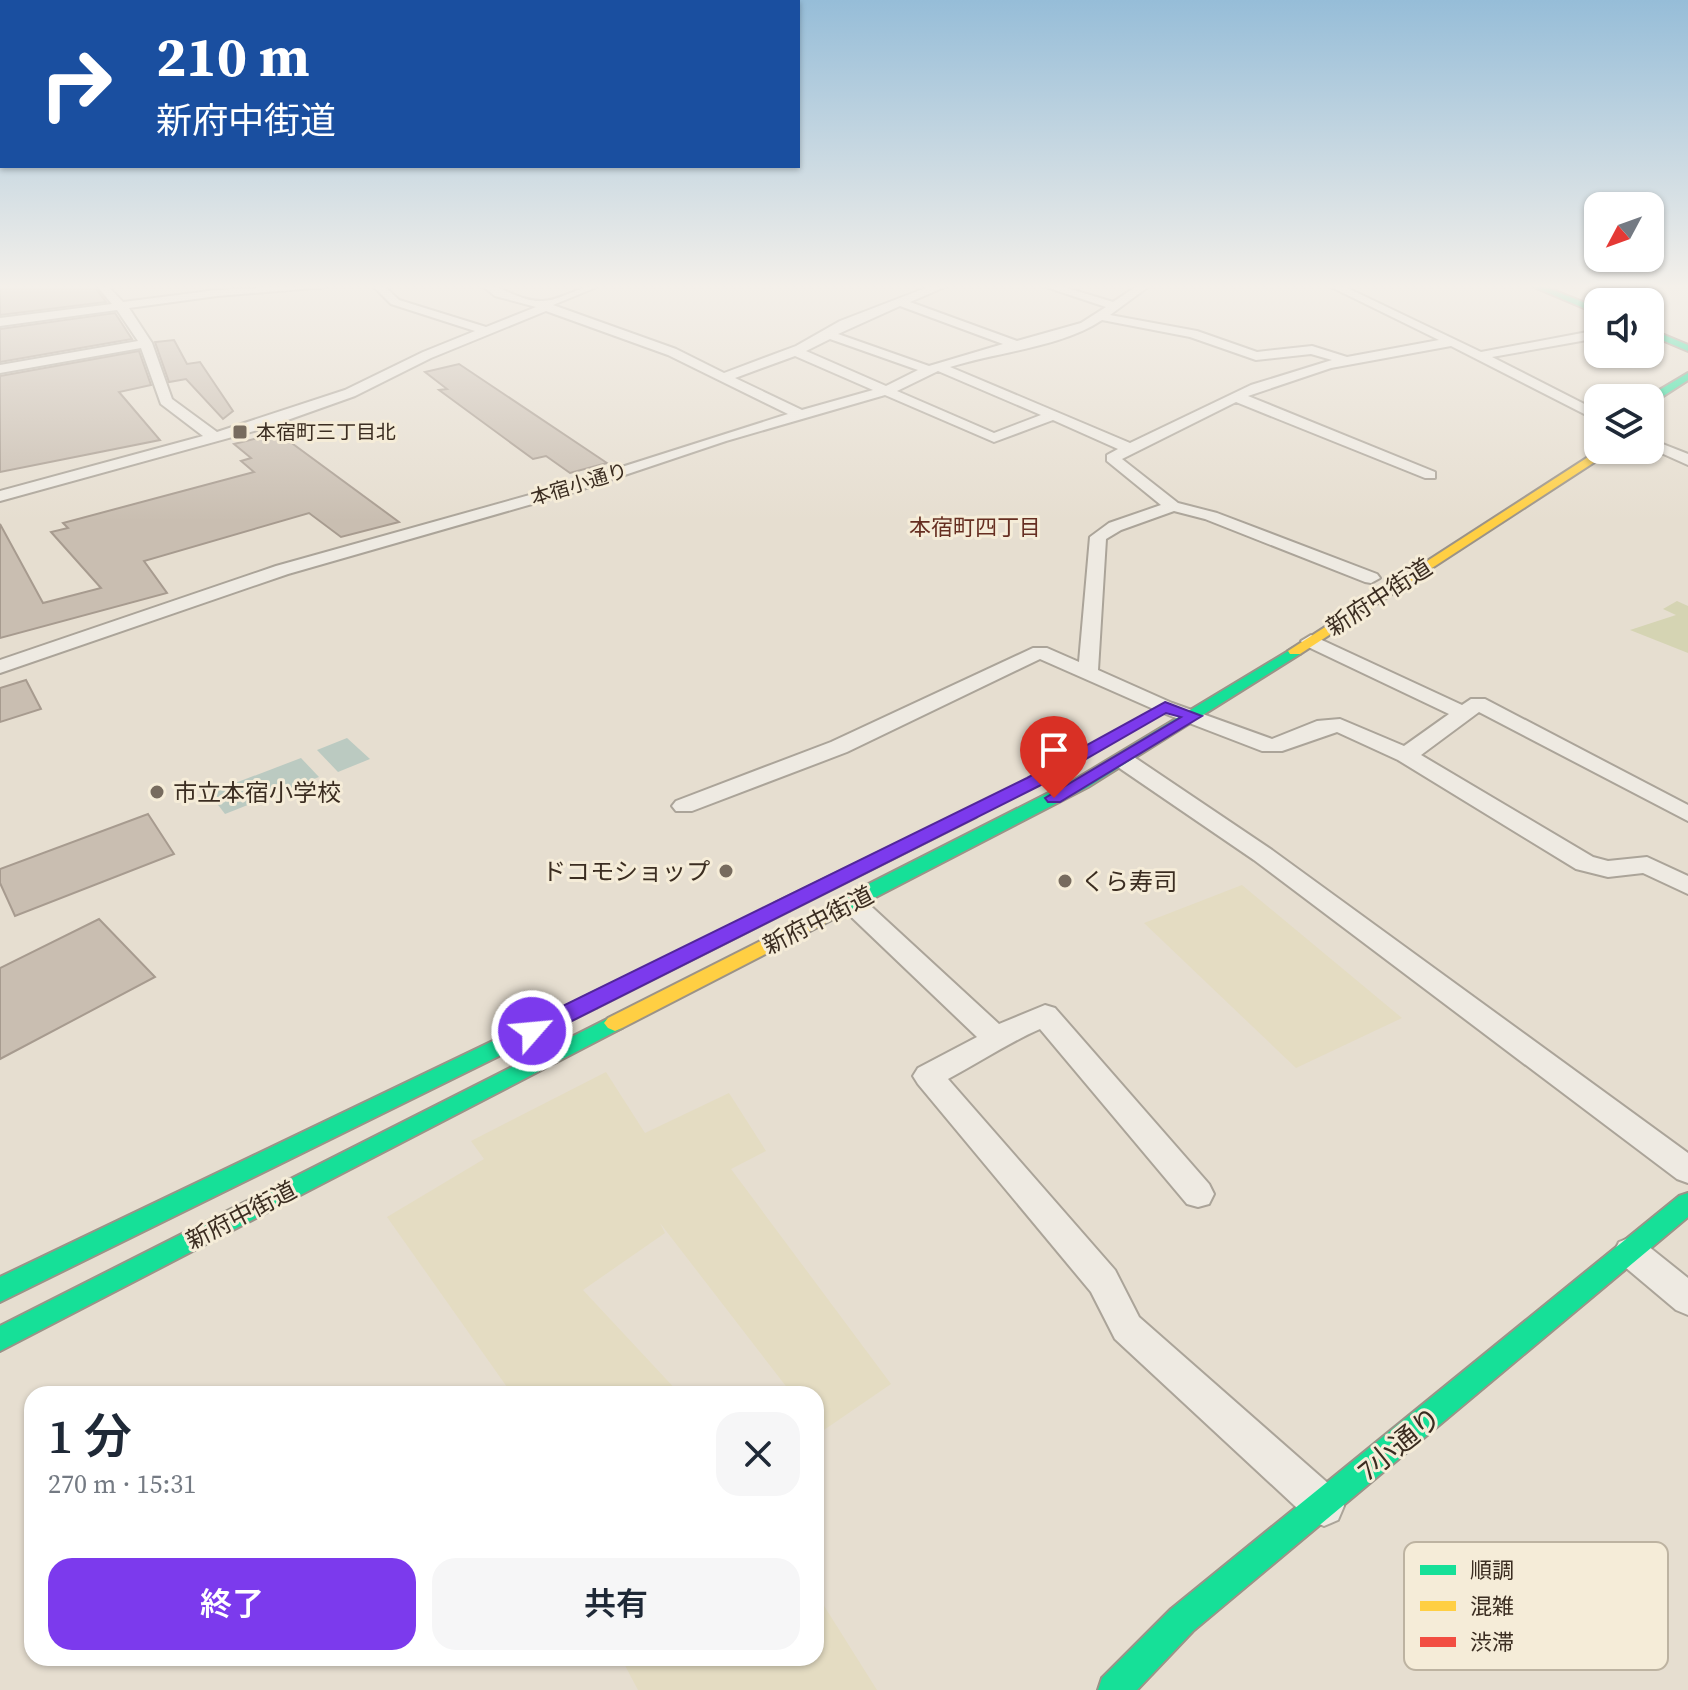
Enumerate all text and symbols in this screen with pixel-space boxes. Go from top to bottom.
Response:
text: 210 m [156,18,310,95]
icon: right [24,32,128,136]
text: 新府中街道 [156,96,336,145]
north arrow [1584,192,1664,272]
map controls [1584,192,1664,464]
button: sound [1584,288,1664,368]
button: layers [1584,384,1664,464]
place label: 本宿町三丁目北 [256,418,396,446]
marker: 本宿町三丁目北 [231,423,249,441]
street label: 本宿小通り [527,456,631,512]
district label: 本宿町四丁目 [909,512,1041,542]
street label: 新府中街道 [1320,550,1438,644]
pin [1020,716,1088,798]
icon: arrive [1032,728,1076,772]
place label: 市立本宿小学校 [173,776,341,809]
marker: 市立本宿小学校 [148,783,166,801]
place label: ドコモショップ [542,855,710,888]
marker: ドコモショップ [717,862,735,880]
place label: くら寿司 [1081,865,1177,898]
marker: くら寿司 [1056,872,1074,890]
street label: 新府中街道 [757,878,879,962]
position arrow [490,989,574,1073]
street label: 新府中街道 [180,1173,302,1257]
street label: 7小通り [1349,1398,1449,1490]
text: 1 分 [48,1403,132,1469]
button: close [716,1412,800,1496]
text: 270 m · 15:31 [48,1466,196,1502]
legend [1404,1542,1668,1670]
text: 順調 [1470,1555,1514,1585]
button: 終了 [48,1558,416,1650]
button: 共有 [432,1558,800,1650]
text: 混雑 [1470,1591,1514,1621]
text: 渋滞 [1470,1627,1514,1657]

